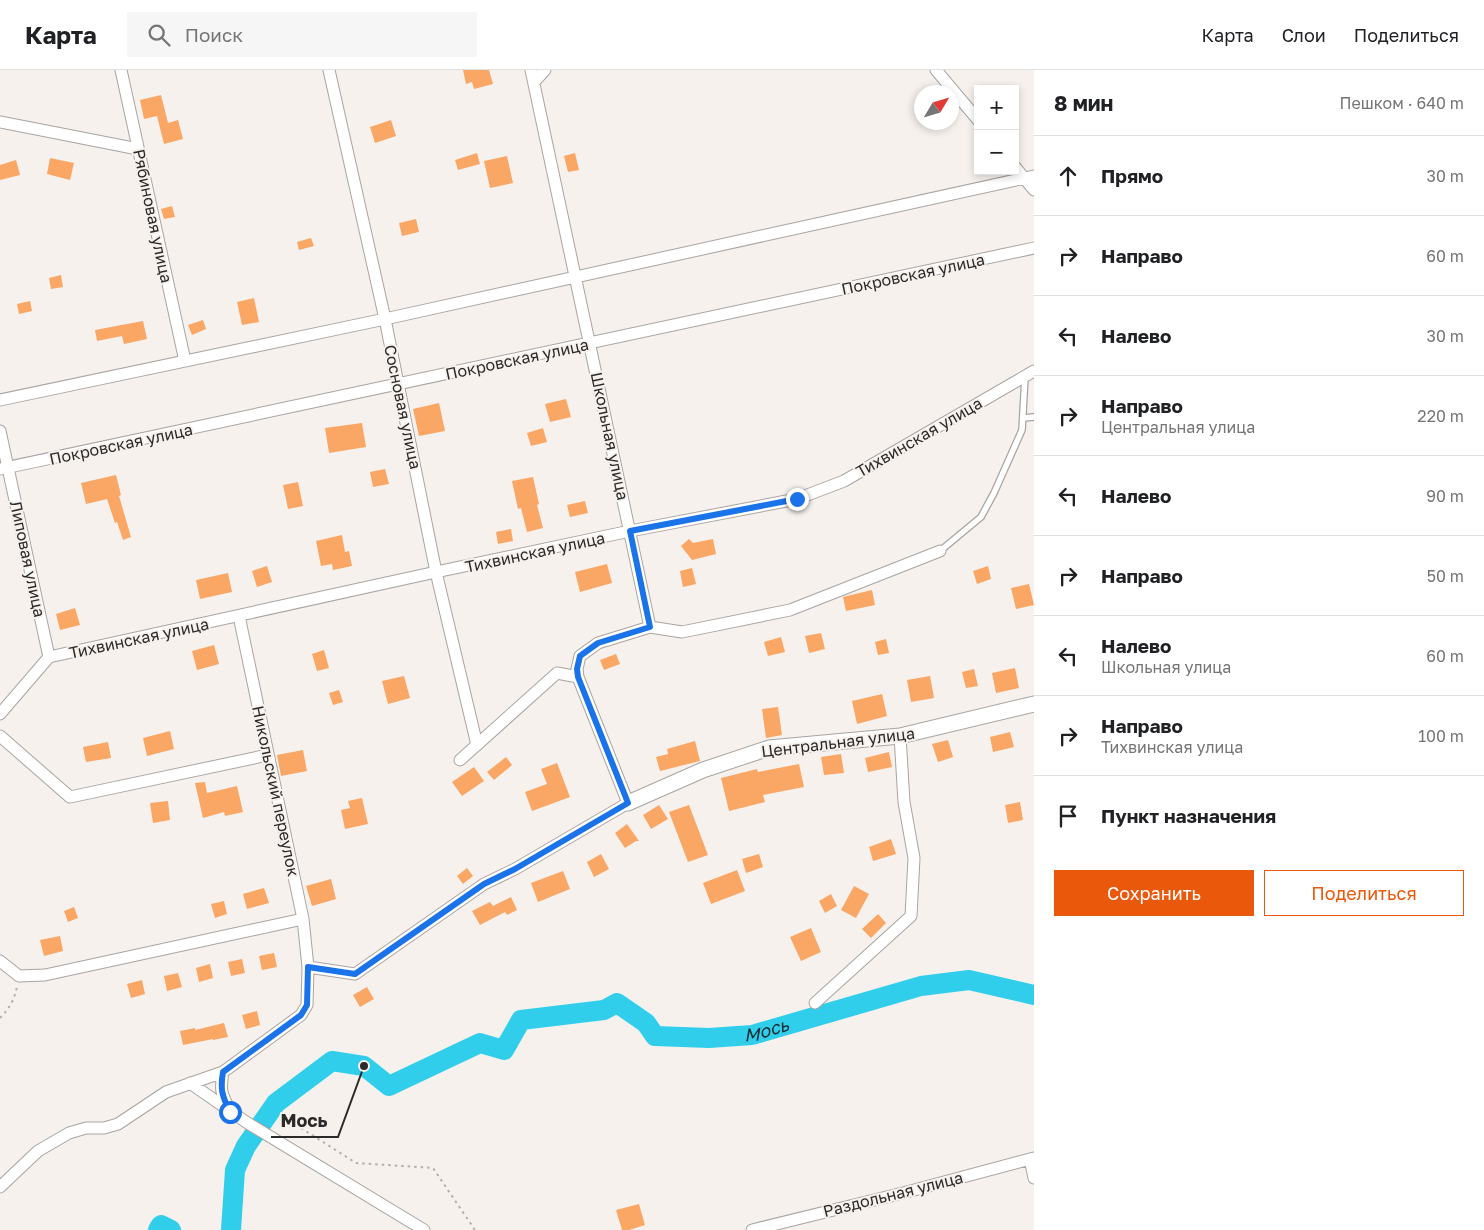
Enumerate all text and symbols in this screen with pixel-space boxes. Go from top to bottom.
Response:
search box [127,12,477,57]
text: Карта [25,20,97,49]
icon: search [145,21,173,49]
text: Поиск [185,23,243,46]
text: Карта [1202,24,1254,46]
text: Слои [1282,24,1326,46]
text: Поделиться [1354,24,1459,46]
north arrow [914,85,959,130]
map controls [974,85,1019,175]
button: + [974,85,1019,130]
text: 8 мин [1054,90,1113,116]
text: Пешком · 640 m [1339,93,1464,113]
button: − [974,130,1019,175]
street label: Рябиновая улица [129,147,177,285]
icon: ahead [1054,162,1082,190]
text: Прямо [1101,164,1163,187]
text: 30 m [1427,166,1464,186]
icon: right [1054,242,1082,270]
text: Направо [1101,244,1183,267]
text: 60 m [1426,246,1464,266]
street label: Покровская улица [839,249,987,299]
icon: left [1054,322,1082,350]
text: Налево [1101,324,1171,347]
text: 30 m [1427,326,1464,346]
street label: Покровская улица [443,334,591,384]
street label: Сосновая улица [380,343,426,471]
street label: Школьная улица [587,370,633,502]
street label: Тихвинская улица [852,393,986,481]
text: Направо [1101,394,1183,417]
icon: right [1054,402,1082,430]
text: 220 m [1417,406,1464,426]
text: Центральная улица [1101,417,1255,437]
street label: Покровская улица [47,419,195,469]
icon: left [1054,482,1082,510]
text: Налево [1101,484,1171,507]
text: 90 m [1426,486,1464,506]
route end [786,488,809,511]
street label: Липовая улица [6,499,50,619]
street label: Тихвинская улица [463,527,607,577]
icon: right [1054,562,1082,590]
text: Направо [1101,564,1183,587]
text: 50 m [1427,566,1464,586]
street label: Тихвинская улица [67,613,211,663]
text: Налево [1101,634,1171,657]
icon: left [1054,642,1082,670]
text: 60 m [1426,646,1464,666]
text: Школьная улица [1101,657,1231,677]
street label: Никольский переулок [248,704,304,878]
text: Направо [1101,714,1183,737]
icon: right [1054,722,1082,750]
street label: Центральная улица [760,723,916,761]
text: 100 m [1418,726,1464,746]
text: Тихвинская улица [1101,737,1243,757]
icon: arrive [1054,802,1082,830]
text: Пункт назначения [1101,804,1276,827]
button: Сохранить [1054,870,1254,916]
button: Поделиться [1264,870,1464,916]
water label: Мось [743,1013,792,1046]
route start [219,1101,242,1124]
callout: Мось [271,1104,338,1137]
text: Мось [280,1109,328,1131]
street label: Раздольная улица [821,1167,965,1221]

